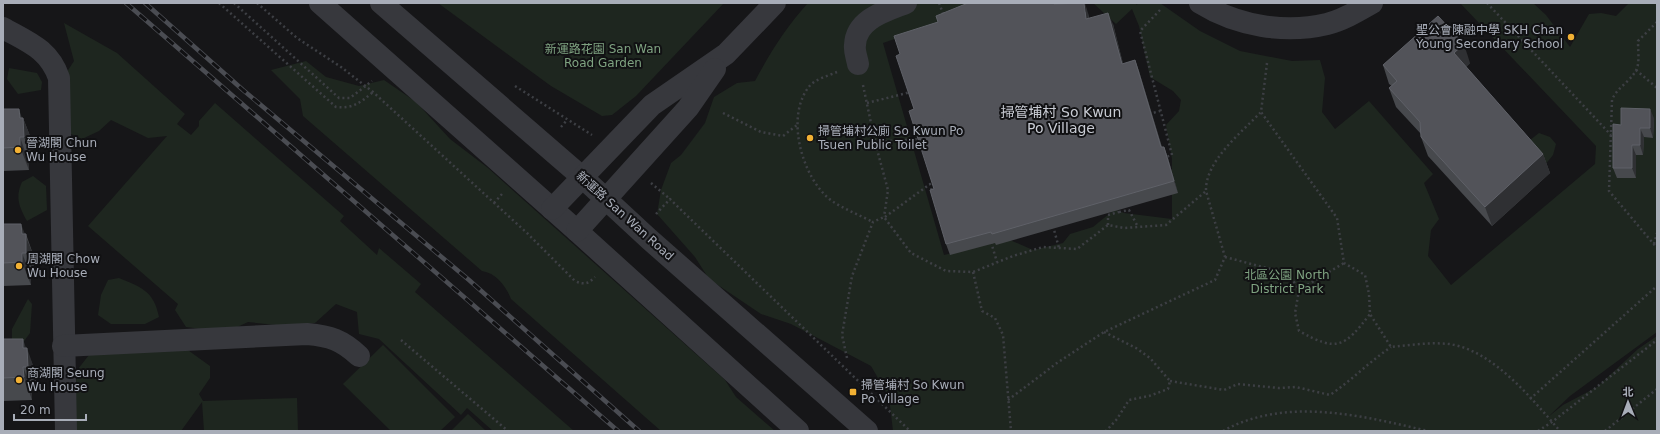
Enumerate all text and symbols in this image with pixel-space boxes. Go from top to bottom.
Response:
place label: 聖公會陳融中學 SKH Chan Young Secondary School [1415,23,1563,51]
marker: 聖公會陳融中學 SKH Chan Young Secondary School [1566,32,1576,42]
park label: 新運路花園 San Wan Road Garden [545,42,661,70]
district label: 掃管埔村 So Kwun Po Village [1001,104,1121,136]
place label: 掃管埔村公廁 So Kwun Po Tsuen Public Toilet [817,124,963,152]
marker: 掃管埔村公廁 So Kwun Po Tsuen Public Toilet [805,133,815,143]
place label: 晉湖閣 Chun Wu House [26,136,97,164]
marker: 晉湖閣 Chun Wu House [13,145,23,155]
street label: 新運路 San Wan Road [573,169,677,263]
place label: 周湖閣 Chow Wu House [27,252,100,280]
marker: 周湖閣 Chow Wu House [14,261,24,271]
park label: 北區公園 North District Park [1244,268,1330,296]
place label: 商湖閣 Seung Wu House [27,366,105,394]
marker: 商湖閣 Seung Wu House [14,375,24,385]
place label: 掃管埔村 So Kwun Po Village [861,378,964,406]
north arrow [1608,382,1648,422]
text: 北 [1622,386,1633,399]
marker: 掃管埔村 So Kwun Po Village [848,387,858,397]
scale bar [14,396,86,422]
text: 20 m [20,403,51,417]

